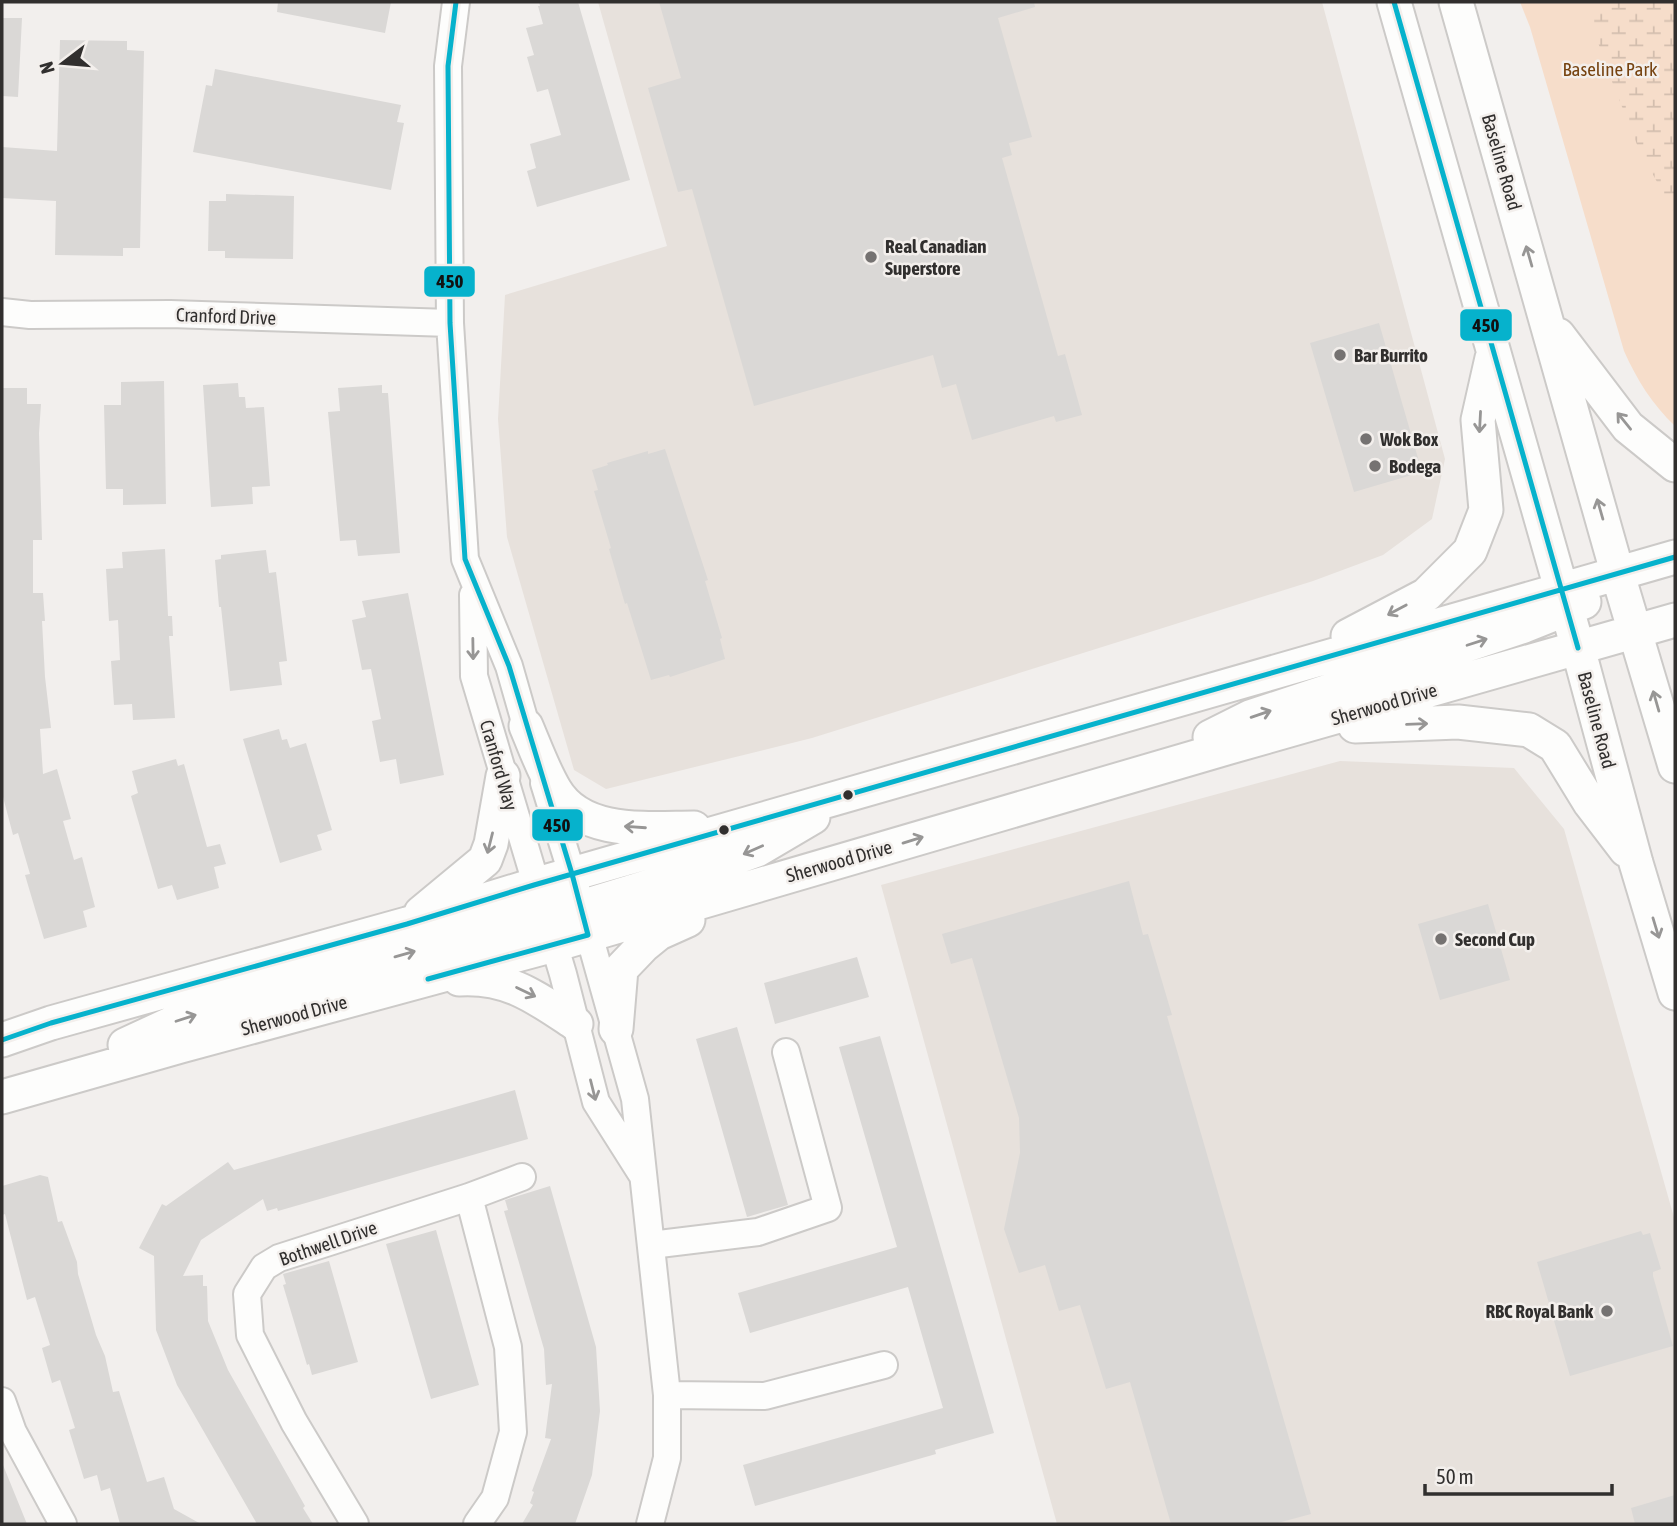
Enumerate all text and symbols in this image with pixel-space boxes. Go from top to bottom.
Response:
north arrow [28,28,98,98]
park label: Baseline Park [1563,58,1658,80]
text: N [35,59,59,76]
street label: Baseline Road [1478,111,1526,213]
place label: Real Canadian Superstore [885,235,986,279]
one-way arrow [1521,246,1534,268]
marker: Real Canadian Superstore [863,249,879,265]
line badge: 450 [423,265,476,298]
text: 450 [436,270,463,292]
street label: Cranford Drive [176,303,276,329]
line badge: 450 [1459,308,1513,342]
text: 450 [1472,314,1499,336]
place label: Bar Burrito [1354,344,1428,366]
marker: Bar Burrito [1332,347,1348,363]
one-way arrow [1473,410,1486,433]
one-way arrow [1616,412,1632,430]
place label: Wok Box [1379,428,1439,450]
marker: Wok Box [1358,431,1374,447]
place label: Bodega [1389,455,1441,477]
marker: Bodega [1367,458,1383,474]
one-way arrow [1593,498,1606,521]
one-way arrow [1387,604,1408,617]
one-way arrow [1465,635,1487,647]
one-way arrow [466,637,480,660]
street label: Baseline Road [1574,669,1620,771]
street label: Sherwood Drive [1329,678,1439,730]
one-way arrow [1649,690,1662,712]
one-way arrow [1249,706,1271,719]
street label: Cranford Way [476,717,522,813]
one-way arrow [1405,717,1428,730]
unlabelled marker [841,788,855,802]
line badge: 450 [531,808,584,842]
text: 450 [543,814,570,836]
one-way arrow [625,820,647,833]
unlabelled marker [717,823,731,837]
one-way arrow [483,831,496,854]
one-way arrow [901,832,923,845]
street label: Sherwood Drive [784,835,894,887]
one-way arrow [743,844,764,857]
one-way arrow [1650,917,1663,939]
place label: Second Cup [1455,928,1535,950]
marker: Second Cup [1433,931,1449,947]
one-way arrow [393,947,415,960]
one-way arrow [515,986,536,1000]
street label: Sherwood Drive [239,990,349,1040]
one-way arrow [175,1011,197,1024]
one-way arrow [587,1079,600,1101]
street label: Bothwell Drive [276,1216,380,1270]
place label: RBC Royal Bank [1486,1300,1594,1322]
marker: RBC Royal Bank [1599,1303,1615,1319]
scale bar [1425,1452,1612,1496]
text: 50 m [1436,1464,1474,1488]

